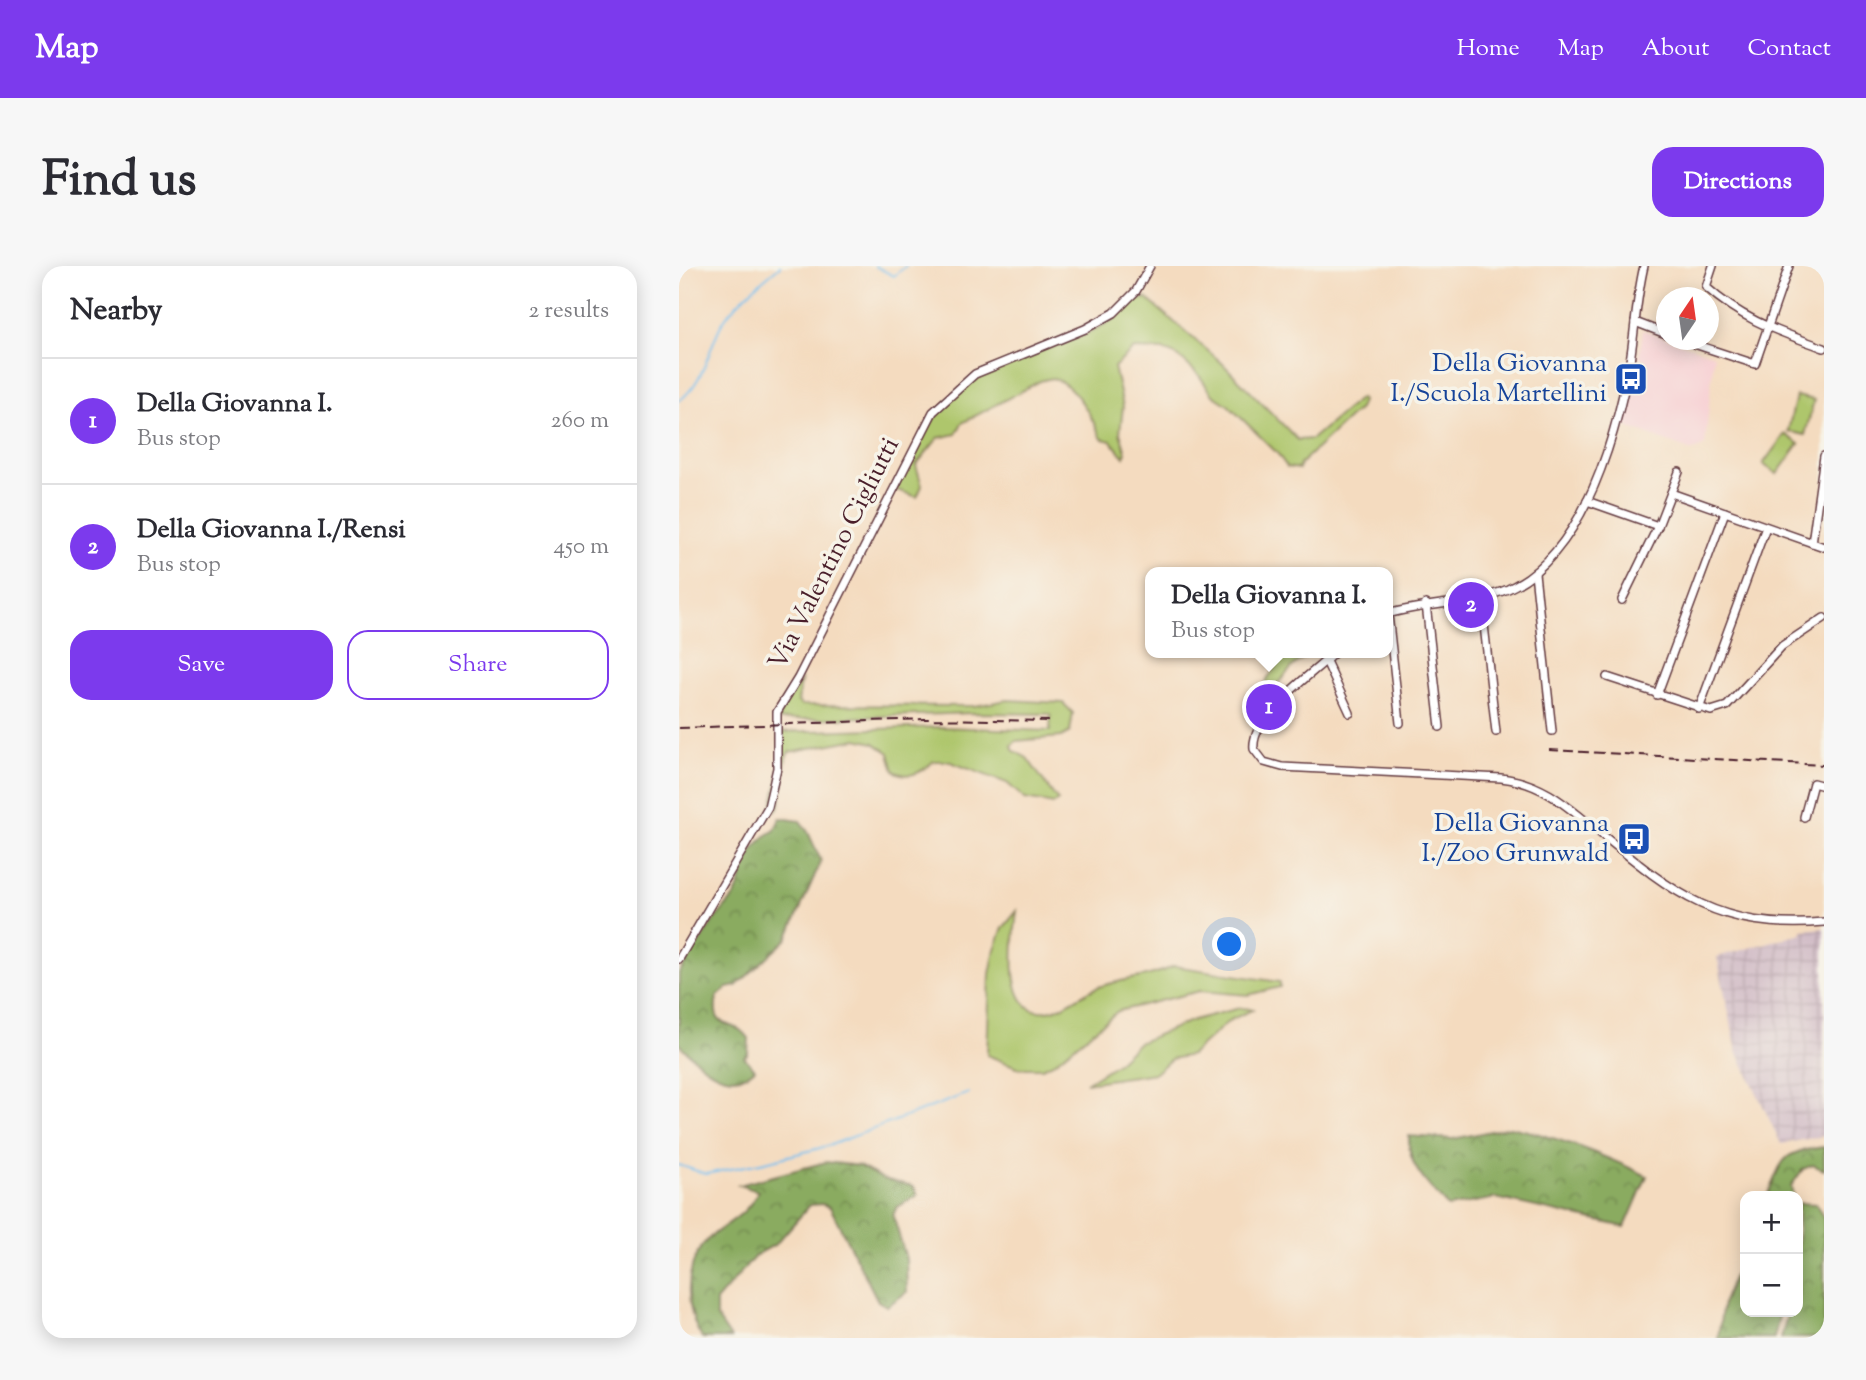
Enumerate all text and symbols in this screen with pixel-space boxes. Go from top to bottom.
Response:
text: Map [35,25,99,73]
text: Home [1457,32,1520,66]
text: Map [1558,32,1604,66]
text: About [1642,32,1709,66]
text: Contact [1747,32,1831,66]
text: Find us [42,147,196,217]
button: Directions [1652,147,1824,217]
north arrow [1656,287,1719,350]
text: Nearby [70,290,162,333]
text: 2 results [529,295,609,328]
place label: Della Giovanna I./Scuola Martellini [1390,346,1607,413]
bus stop icon: Della Giovanna I./Scuola Martellini [1612,360,1650,398]
text: Della Giovanna I. [137,386,333,423]
text: 1 [89,405,97,438]
text: 260 m [551,405,609,438]
text: Bus stop [137,423,221,456]
street label: Via Valentino Cigliutti [760,431,910,677]
text: Della Giovanna I./Rensi [137,512,406,549]
text: 2 [88,531,98,564]
text: 450 m [553,531,609,564]
text: Bus stop [137,549,221,582]
popup [1145,567,1393,658]
text: Della Giovanna I. [1171,578,1367,615]
pin: 2 [1448,579,1494,631]
text: Bus stop [1171,615,1255,648]
button: Save [70,630,333,700]
button: Share [347,630,609,700]
pin: 1 [1246,681,1292,733]
place label: Della Giovanna I./Zoo Grunwald [1422,806,1609,873]
bus stop icon: Della Giovanna I./Zoo Grunwald [1615,820,1653,858]
your location [1212,927,1246,961]
map controls [1740,1191,1803,1317]
button: + [1740,1191,1803,1254]
button: − [1740,1254,1803,1317]

